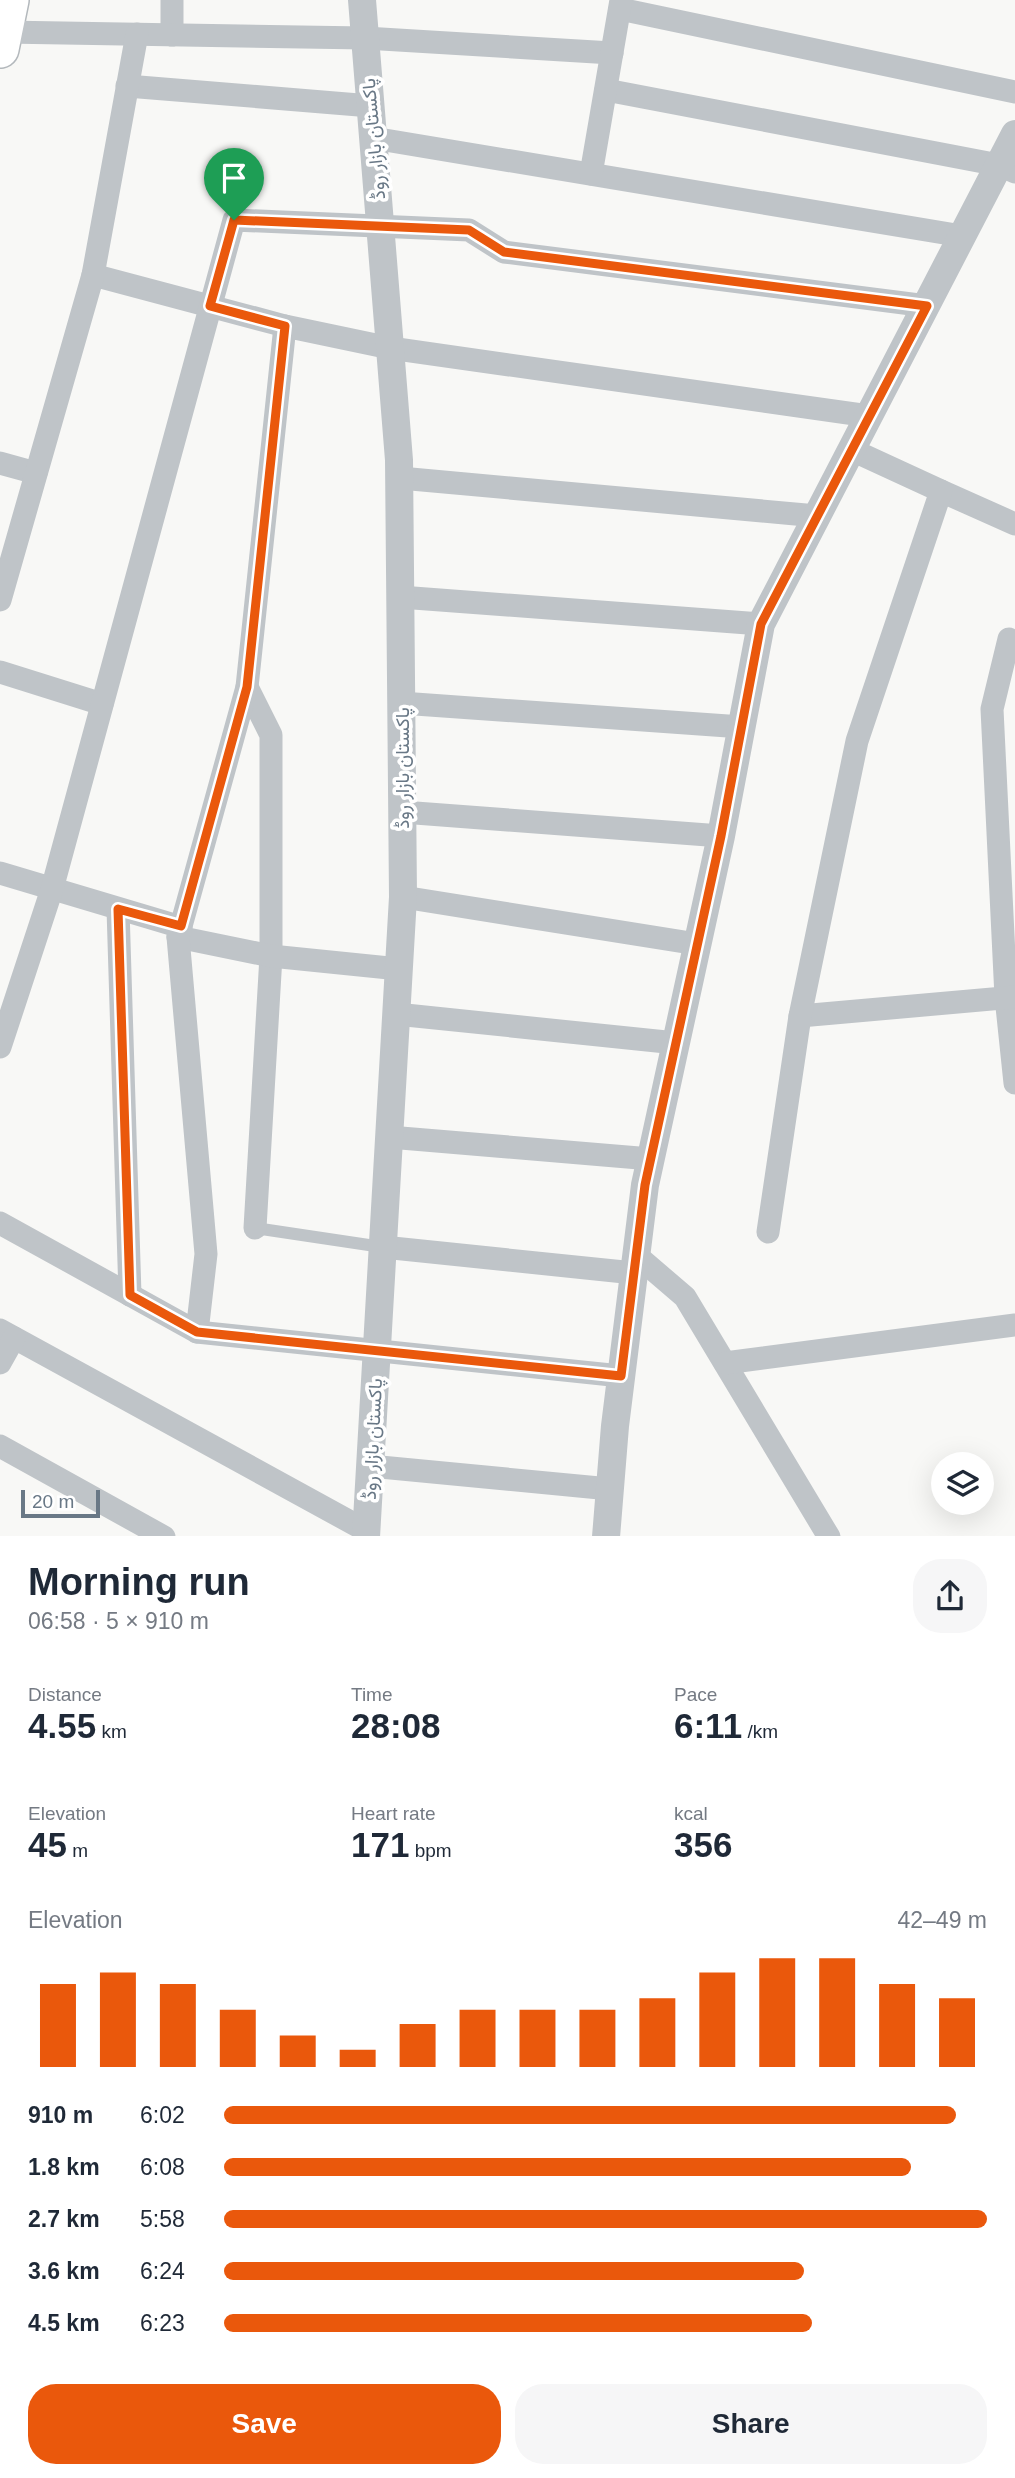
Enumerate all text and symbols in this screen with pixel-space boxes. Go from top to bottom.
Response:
street label: پاکستان بازار روڈ [358,77,392,200]
pin [204,148,264,220]
icon: arrive [215,159,253,197]
street label: پاکستان بازار روڈ [392,707,416,829]
street label: پاکستان بازار روڈ [359,1378,389,1500]
map controls [931,1452,994,1515]
button: layers [931,1452,994,1515]
scale bar [21,1488,100,1519]
text: 20 m [32,1491,74,1512]
button: share [913,1559,987,1633]
text: Morning run [28,1561,250,1603]
text: 06:58 · 5 × 910 m [28,1608,209,1634]
text: Distance [28,1684,102,1705]
text: Time [351,1684,393,1705]
text: Pace [674,1684,717,1705]
text: 4.55 [28,1706,96,1745]
text: 28:08 [351,1706,441,1745]
text: 6:11 [674,1706,742,1745]
text: km [96,1721,127,1742]
text: /km [742,1721,778,1742]
text: Elevation [28,1803,106,1824]
text: Heart rate [351,1803,435,1824]
text: kcal [674,1803,708,1824]
text: 45 [28,1825,67,1864]
text: 171 [351,1825,409,1864]
text: 356 [674,1825,732,1864]
text: m [67,1840,88,1861]
text: bpm [409,1840,452,1861]
text: Elevation [28,1907,123,1933]
text: 42–49 m [897,1907,987,1933]
text: 910 m [28,2102,93,2128]
text: 6:02 [140,2102,185,2128]
text: 1.8 km [28,2154,100,2180]
text: 6:08 [140,2154,185,2180]
text: 2.7 km [28,2206,100,2232]
text: 5:58 [140,2206,185,2232]
text: 3.6 km [28,2258,100,2284]
text: 6:24 [140,2258,185,2284]
text: 4.5 km [28,2310,100,2336]
text: 6:23 [140,2310,185,2336]
button: Save [28,2384,501,2464]
button: Share [515,2384,987,2464]

